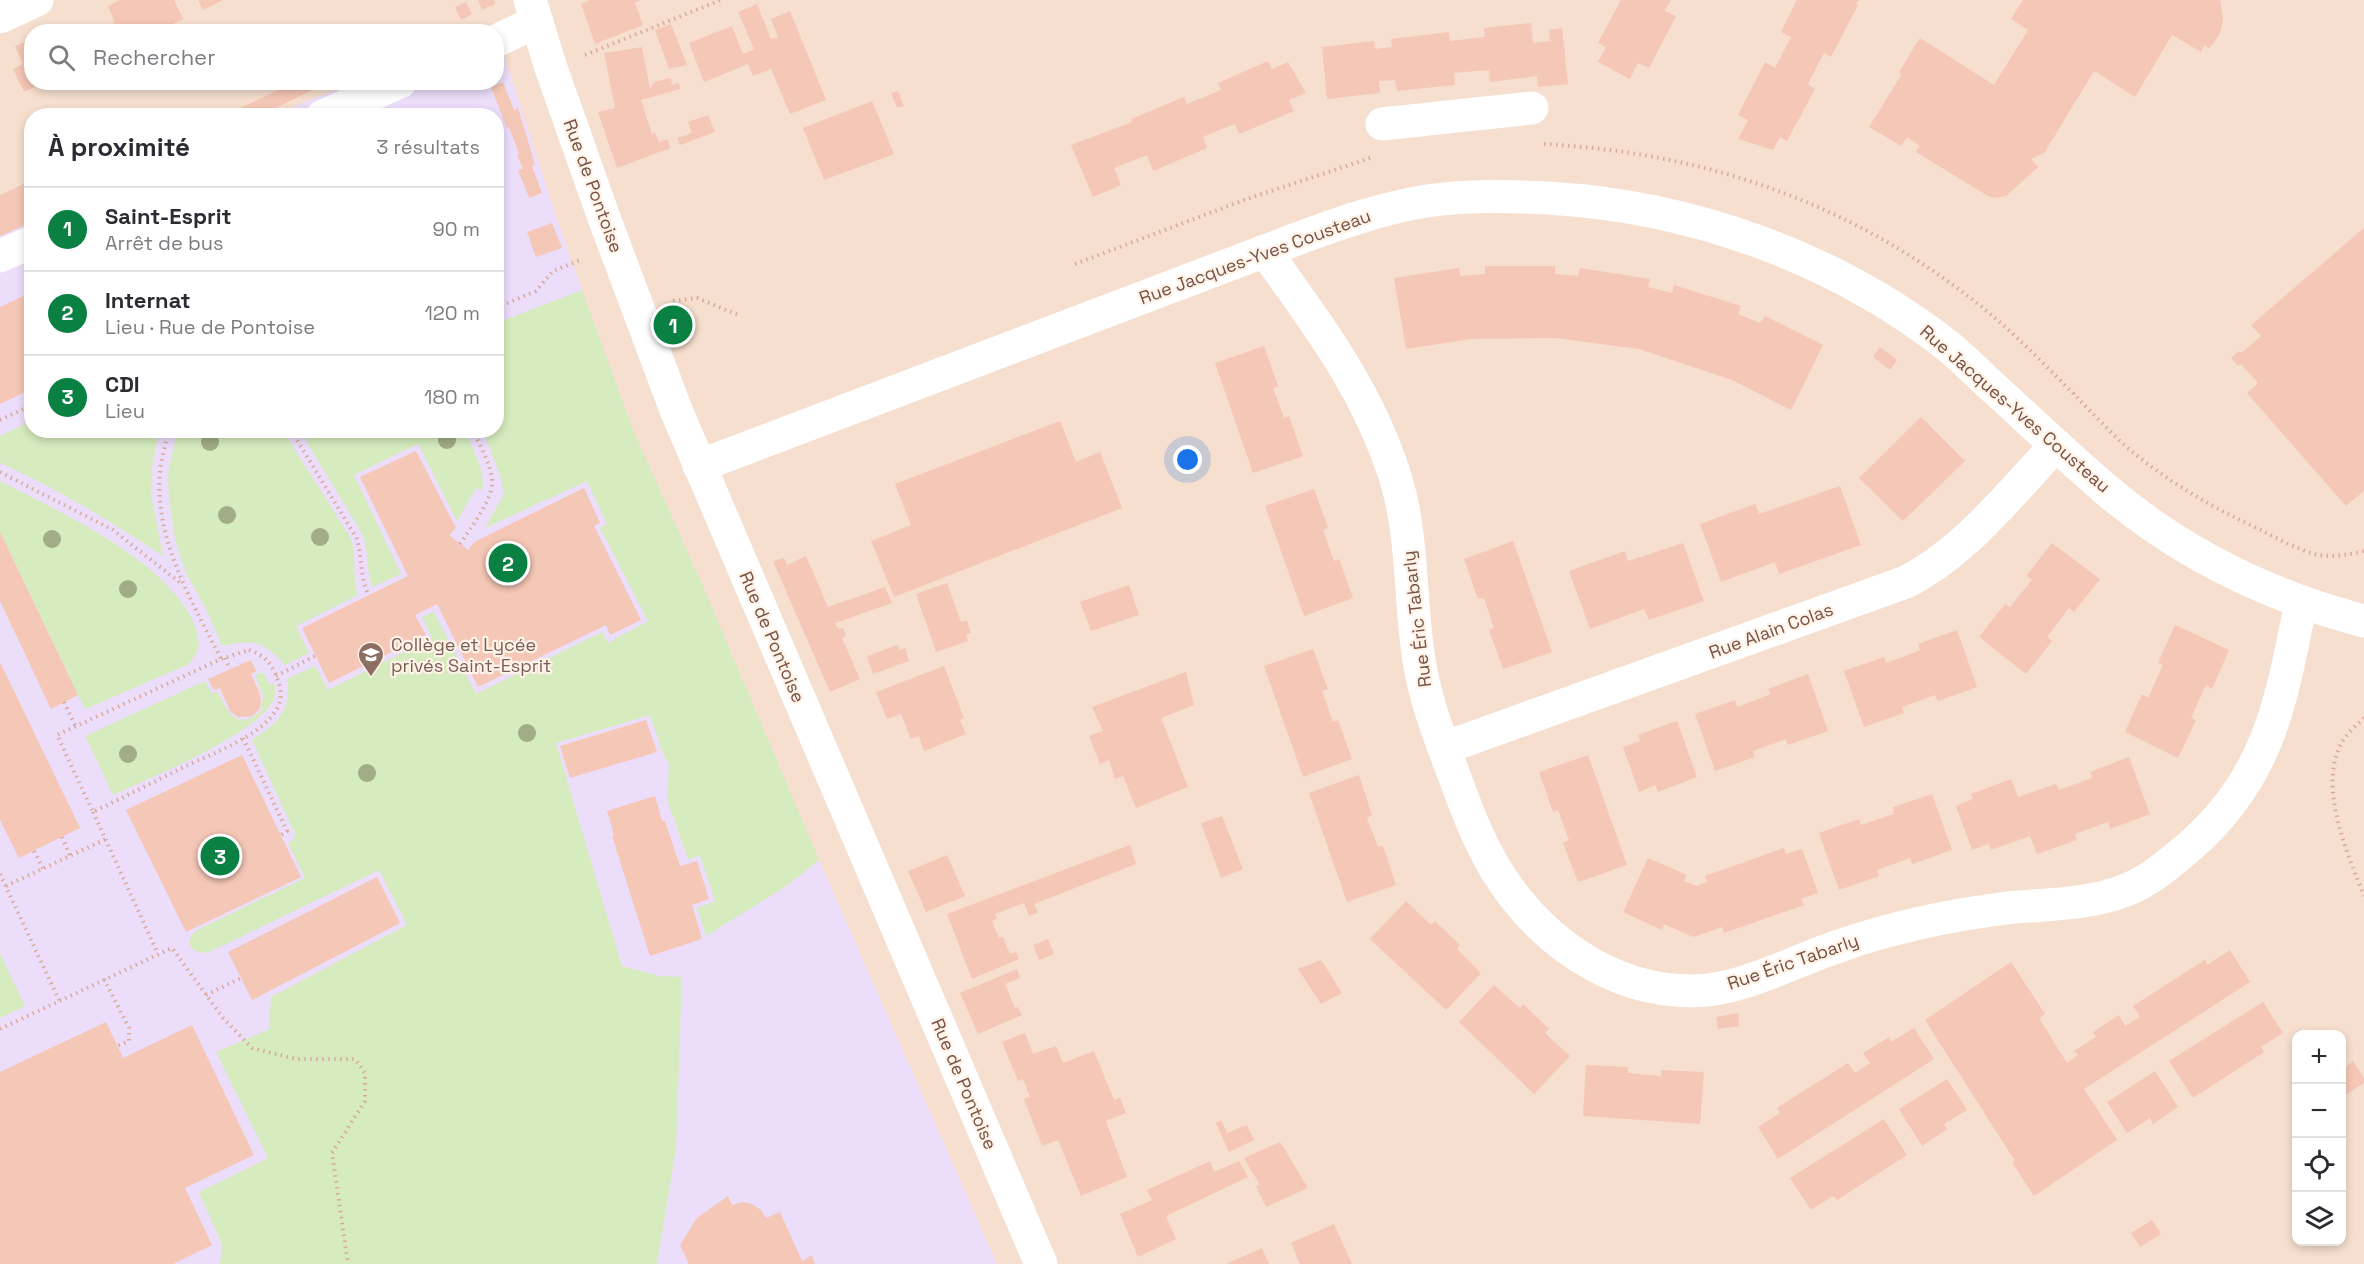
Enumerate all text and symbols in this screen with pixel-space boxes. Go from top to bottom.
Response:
search box [24,24,504,90]
icon: search [45,41,78,74]
text: Rechercher [93,43,215,71]
street label: Rue de Pontoise [559,116,628,256]
text: À proximité [48,130,190,164]
text: 3 résultats [376,134,480,160]
text: Saint-Esprit [105,202,232,230]
street label: Rue Jacques-Yves Cousteau [1136,204,1374,309]
text: 1 [63,216,72,242]
text: 90 m [433,216,480,242]
text: Arrêt de bus [105,230,224,256]
text: Internat [105,286,191,314]
text: 2 [62,300,73,326]
text: 120 m [424,300,480,326]
pin: 1 [654,302,692,348]
text: Lieu · Rue de Pontoise [105,314,315,340]
street label: Rue Jacques-Yves Cousteau [1915,320,2115,498]
text: CDI [105,370,140,398]
text: 3 [61,384,74,410]
text: 180 m [424,384,480,410]
text: Lieu [105,398,145,424]
your location [1173,445,1202,474]
pin: 2 [488,540,528,586]
street label: Rue Éric Tabarly [1397,549,1436,689]
street label: Rue de Pontoise [734,568,811,706]
street label: Rue Alain Colas [1706,597,1836,664]
place label: Collège et Lycée privés Saint-Esprit [391,633,551,677]
school or university icon: Collège et Lycée privés Saint-Esprit [356,640,386,678]
pin: 3 [200,834,240,878]
street label: Rue Éric Tabarly [1724,928,1862,995]
street label: Rue de Pontoise [926,1015,1003,1153]
map controls [2292,1030,2346,1246]
button: + [2292,1030,2346,1084]
button: − [2292,1084,2346,1138]
button: locate [2292,1138,2346,1192]
button: layers [2292,1192,2346,1246]

